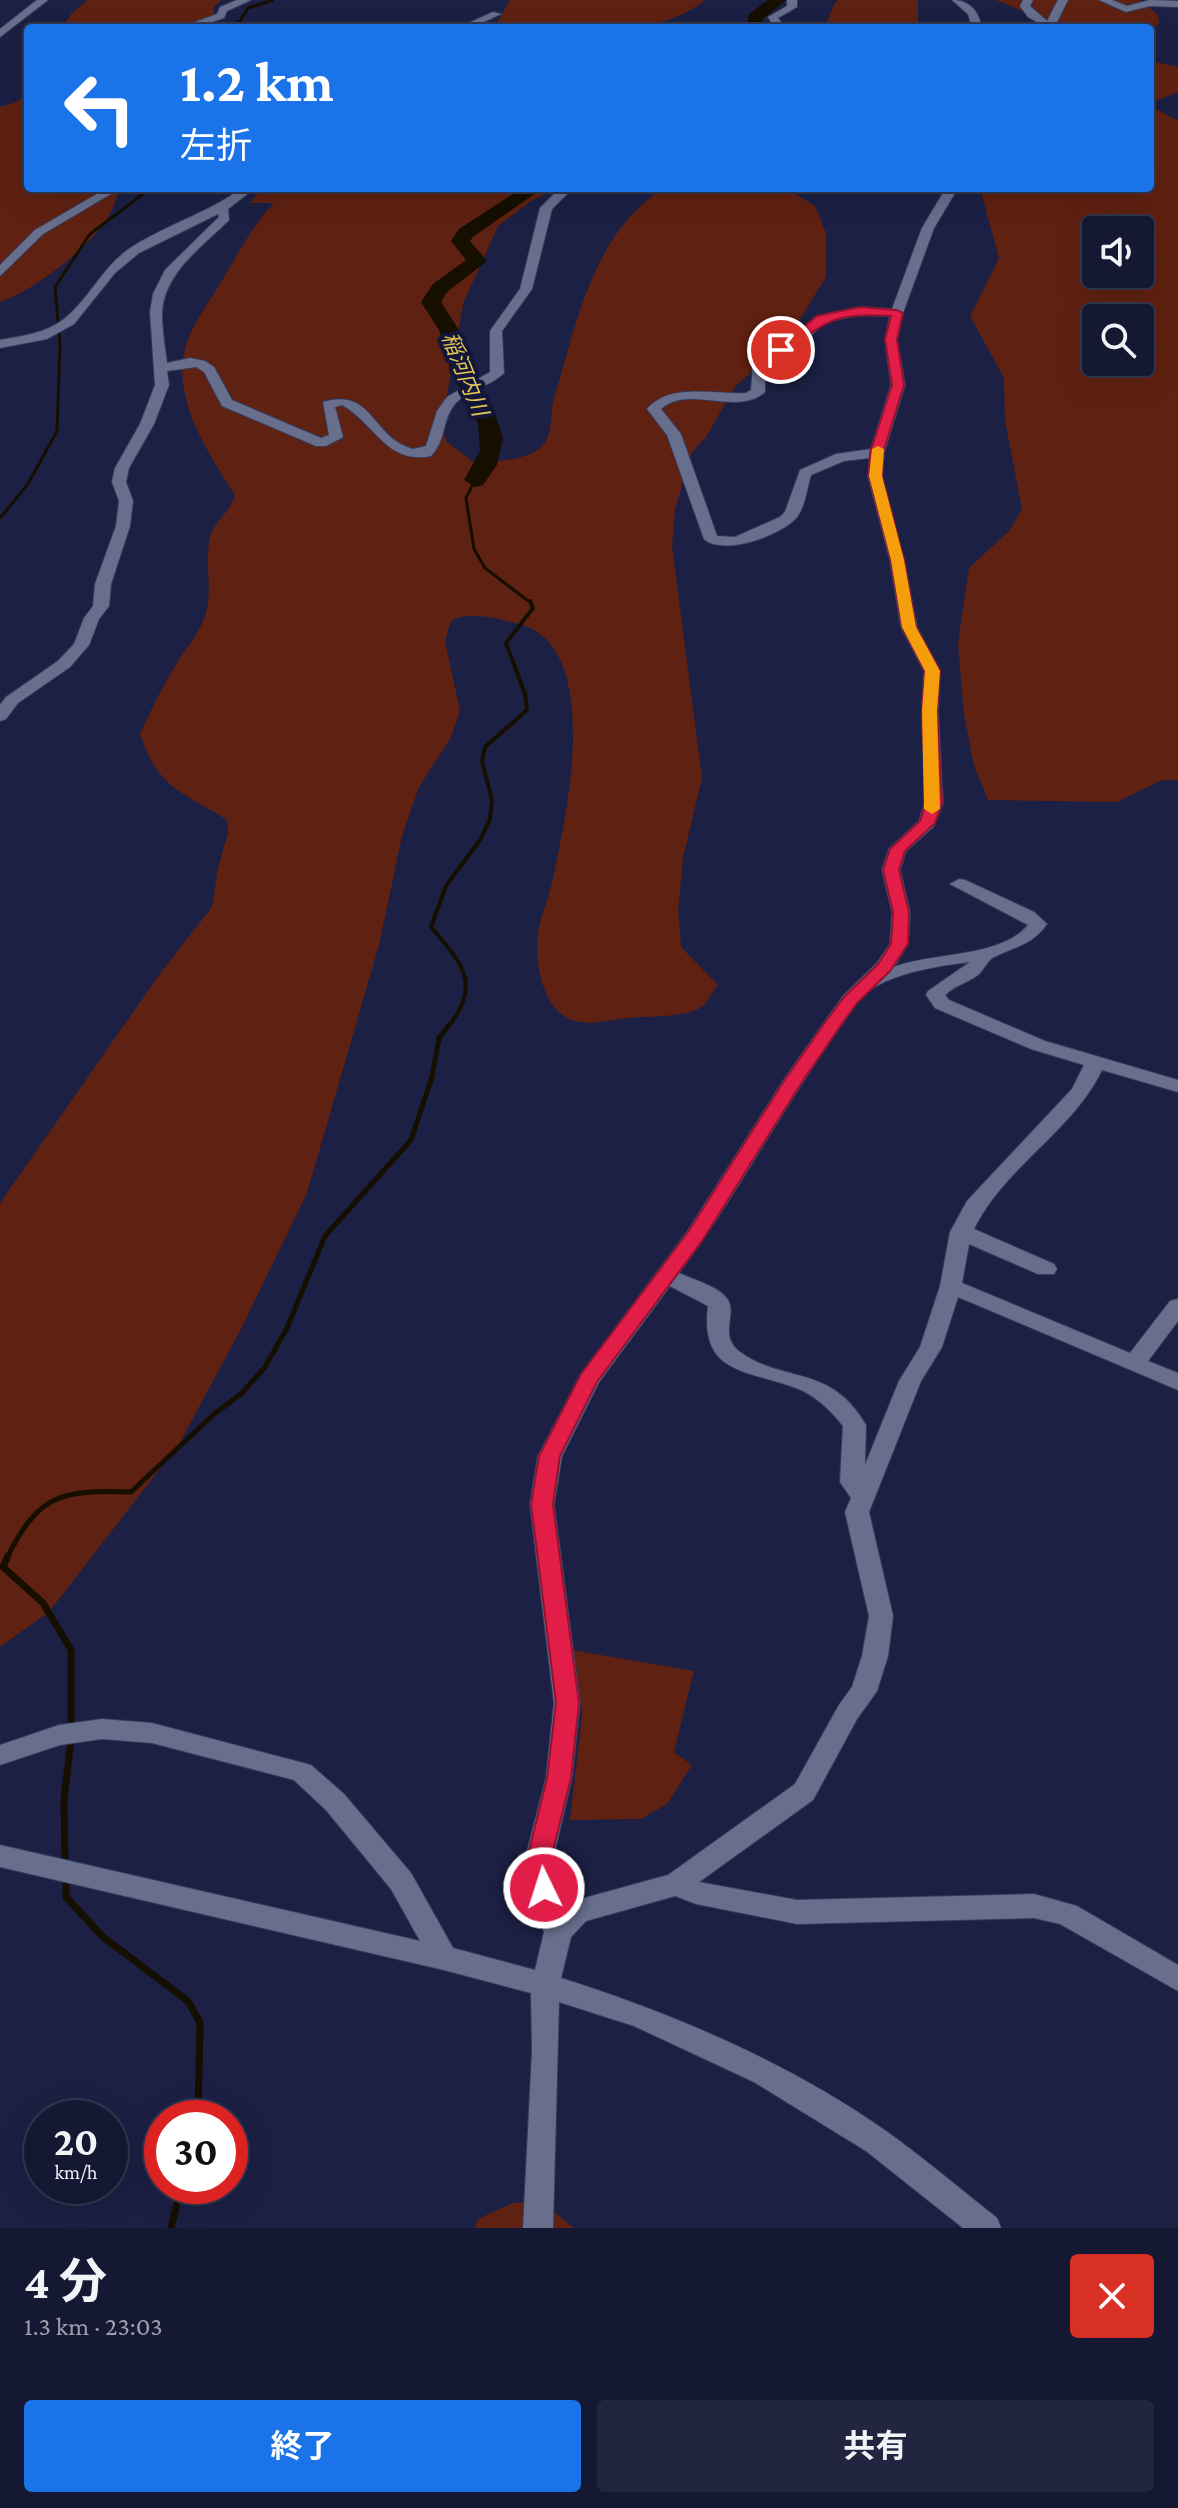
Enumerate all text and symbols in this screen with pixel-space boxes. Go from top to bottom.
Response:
text: 1.2 km [180,51,334,113]
icon: left [48,56,152,160]
text: 左折 [180,126,252,166]
map controls [1082,216,1154,376]
button: sound [1082,216,1154,288]
button: search [1082,304,1154,376]
pin [747,316,815,384]
icon: arrive [759,328,803,372]
water label: 稲河内川 [437,329,494,421]
position arrow [502,1846,586,1930]
speed limit sign: 30 [144,2100,248,2204]
text: 20 [54,2119,98,2164]
text: km/h [54,2161,98,2183]
button: close [1070,2254,1154,2338]
text: 4 分 [24,2255,107,2308]
text: 1.3 km · 23:03 [24,2312,163,2341]
button: 終了 [24,2400,581,2492]
button: 共有 [597,2400,1154,2492]

